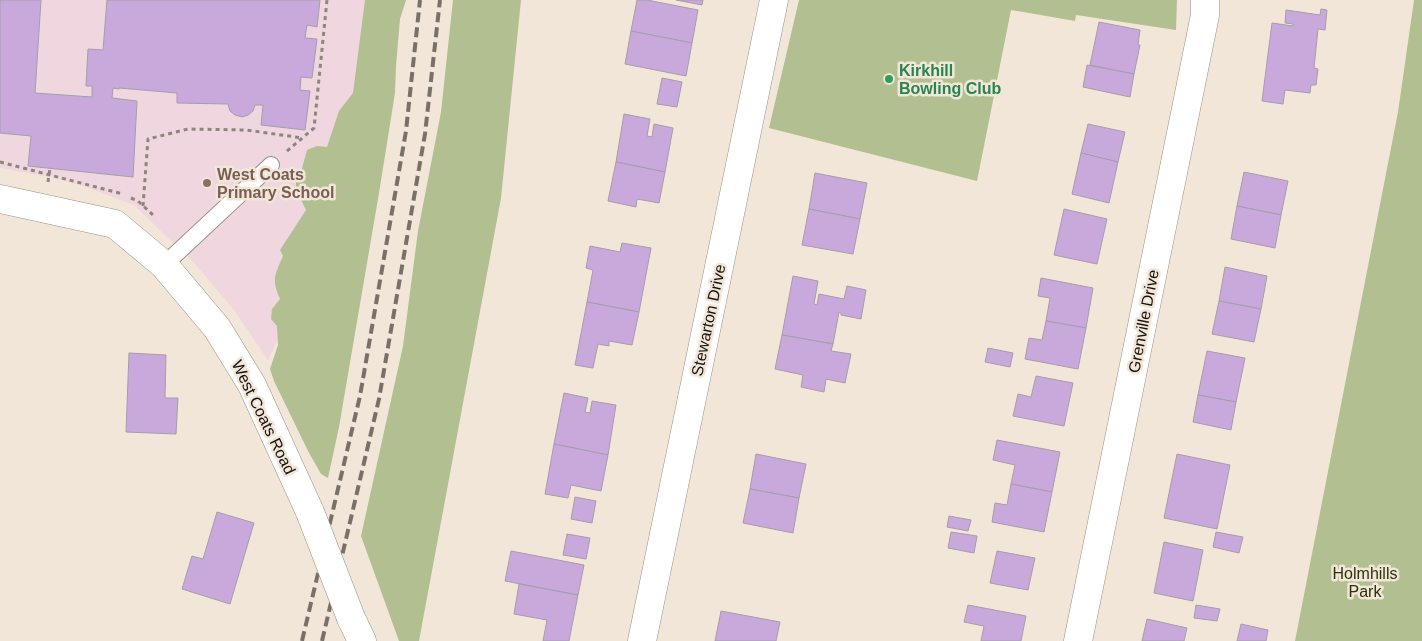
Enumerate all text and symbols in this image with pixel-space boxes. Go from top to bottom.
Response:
place label: Kirkhill Bowling Club [899,62,1001,97]
marker: Kirkhill Bowling Club [883,73,895,85]
place label: West Coats Primary School [217,166,334,201]
marker: West Coats Primary School [201,177,213,189]
street label: Stewarton Drive [688,263,729,378]
street label: Grenville Drive [1125,268,1162,374]
street label: West Coats Road [228,357,299,477]
park label: Holmhills Park [1333,565,1397,600]

